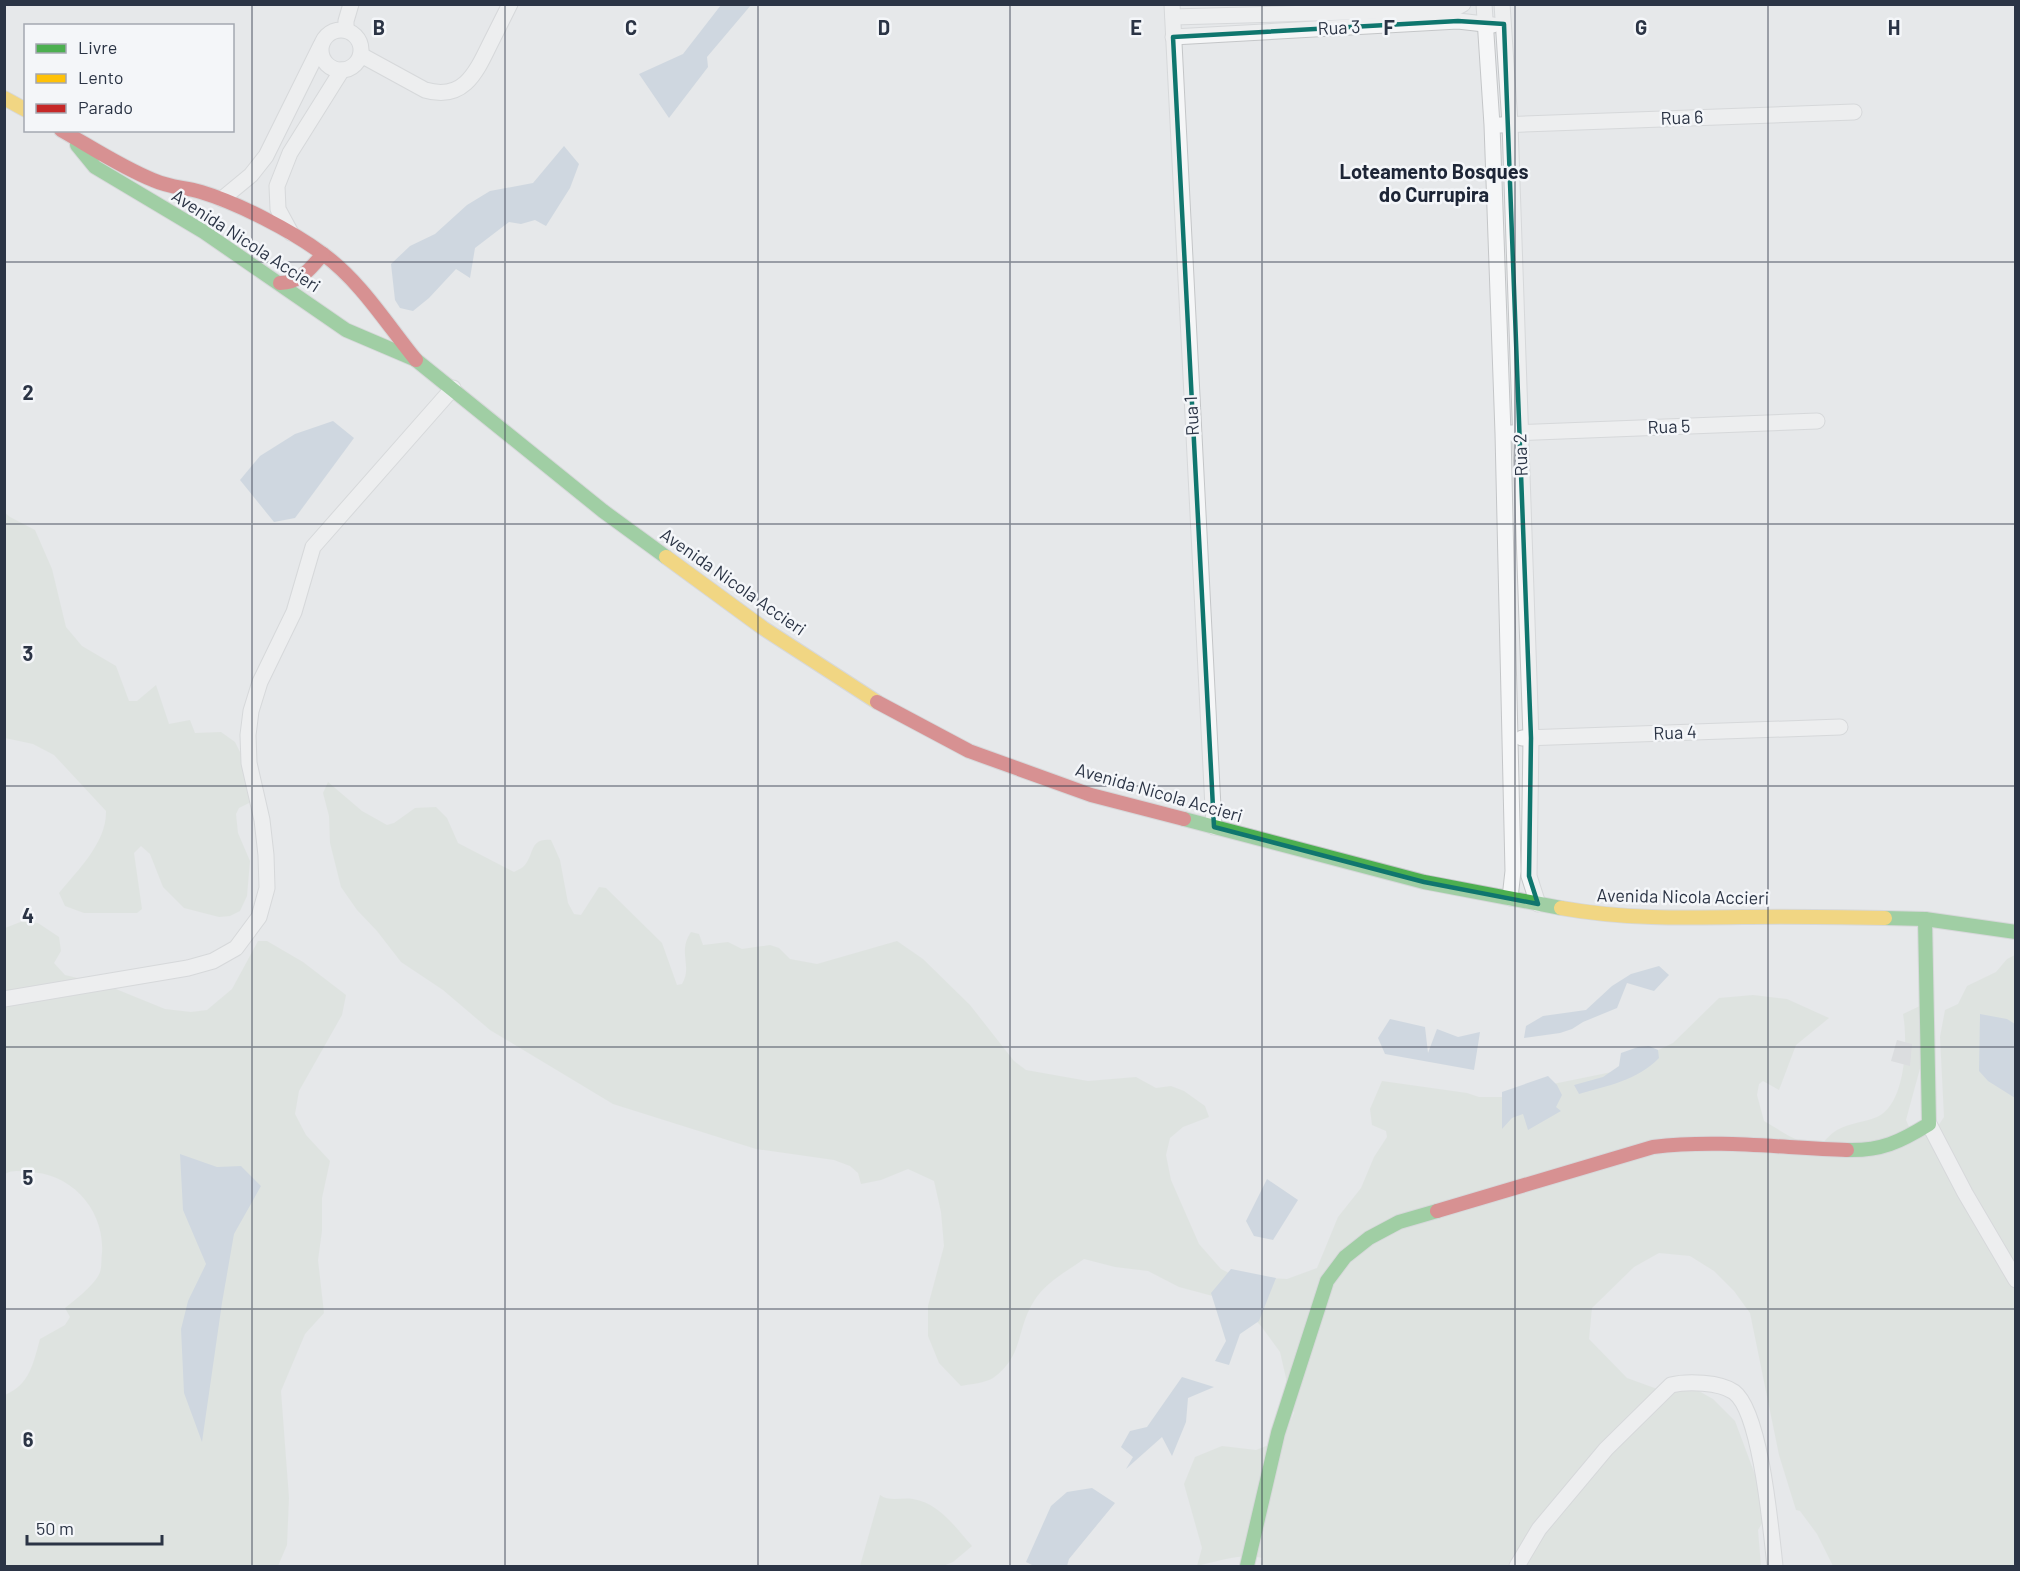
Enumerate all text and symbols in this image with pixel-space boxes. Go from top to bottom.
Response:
text: B [373,15,385,39]
text: C [625,15,637,39]
text: D [878,15,890,39]
text: E [1130,15,1142,39]
street label: Rua 3 [1317,15,1361,39]
text: F [1383,15,1395,39]
text: G [1635,15,1647,39]
text: H [1888,15,1900,39]
legend [24,24,234,132]
text: Livre [78,36,117,58]
text: Lento [78,66,124,88]
text: Parado [78,96,133,118]
street label: Rua 6 [1660,105,1704,129]
district label: Loteamento Bosques do Currupira [1340,159,1528,206]
street label: Avenida Nicola Accieri [168,184,325,296]
text: 2 [22,380,34,404]
street label: Rua 1 [1179,396,1203,436]
street label: Rua 5 [1647,414,1691,438]
street label: Rua 2 [1508,433,1532,477]
street label: Avenida Nicola Accieri [657,523,811,640]
text: 3 [23,641,33,665]
street label: Rua 4 [1653,720,1697,744]
street label: Avenida Nicola Accieri [1073,758,1245,826]
street label: Avenida Nicola Accieri [1596,883,1770,909]
text: 4 [22,903,34,927]
text: 5 [23,1165,34,1189]
text: 6 [23,1427,34,1451]
scale bar [27,1508,162,1546]
text: 50 m [36,1517,74,1539]

